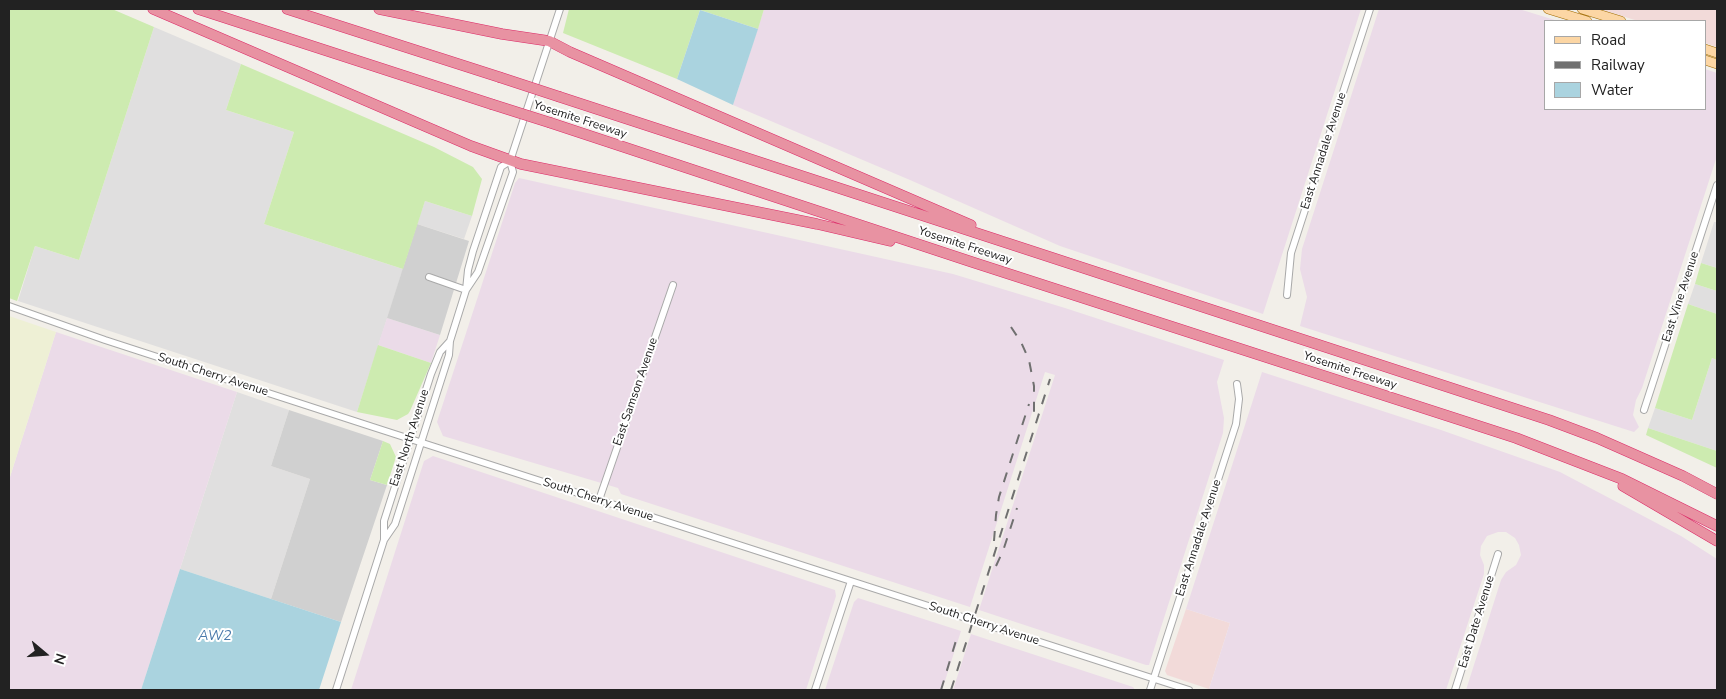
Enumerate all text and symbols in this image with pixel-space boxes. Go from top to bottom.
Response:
legend [1544,20,1706,110]
text: Road [1591,30,1626,50]
text: Railway [1591,55,1645,75]
text: Water [1591,80,1633,100]
street label: East Annadale Avenue [1298,91,1350,211]
street label: Yosemite Freeway [531,98,629,142]
street label: Yosemite Freeway [916,224,1014,268]
street label: East Vine Avenue [1660,250,1702,344]
street label: East Samson Avenue [611,336,661,448]
street label: Yosemite Freeway [1301,349,1399,393]
street label: South Cherry Avenue [156,350,270,400]
street label: East North Avenue [387,388,433,488]
street label: South Cherry Avenue [541,475,655,525]
street label: East Annadale Avenue [1173,478,1225,598]
street label: East Date Avenue [1456,574,1498,670]
street label: South Cherry Avenue [927,599,1041,649]
north arrow [20,629,70,679]
water label: AW2 [198,629,232,645]
text: N [49,651,70,667]

